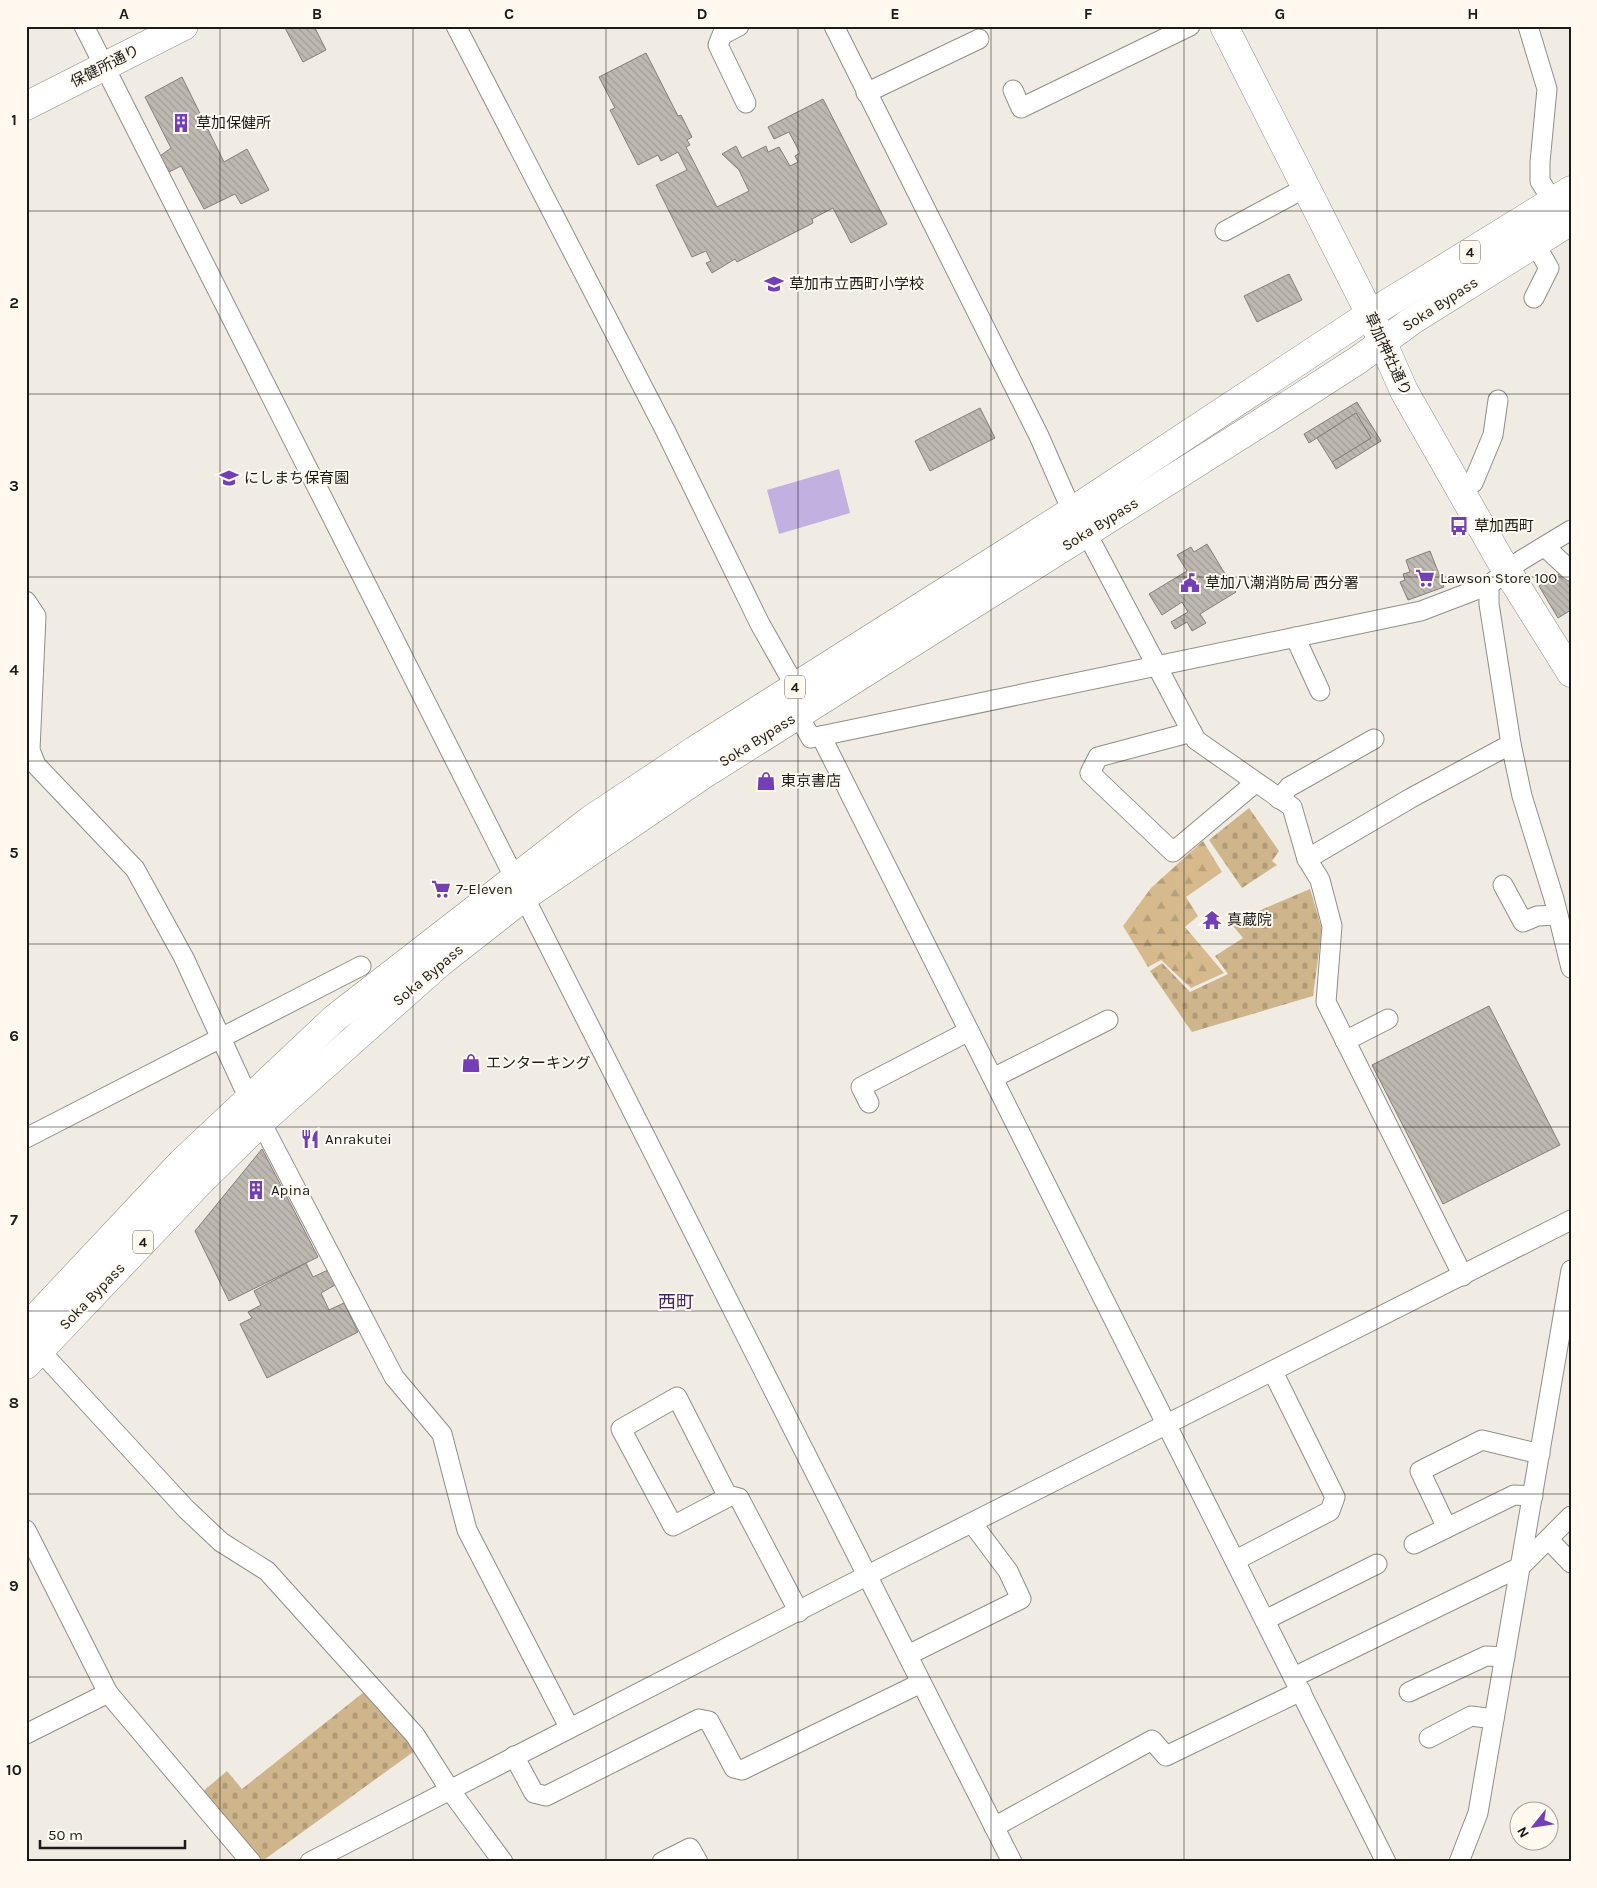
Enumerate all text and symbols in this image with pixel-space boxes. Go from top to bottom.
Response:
text: A [119,4,129,23]
text: B [312,4,322,23]
text: C [504,4,514,23]
text: D [697,4,708,23]
text: E [890,4,900,23]
text: F [1084,4,1093,23]
text: G [1275,4,1285,23]
text: H [1467,4,1479,23]
street label: 保健所通り [67,41,143,91]
text: 1 [11,110,17,129]
building icon: 草加保健所 [170,112,192,134]
place label: 草加保健所 [196,114,271,132]
road number: 4 [1460,240,1480,264]
school or university icon: 草加市立西町小学校 [763,273,785,295]
street label: Soka Bypass [1399,273,1481,335]
place label: 草加市立西町小学校 [789,275,924,293]
text: 2 [9,293,19,312]
street label: 草加神社通り [1361,309,1415,399]
school or university icon: にしまち保育園 [218,467,240,489]
place label: にしまち保育園 [244,469,349,487]
text: 3 [9,476,19,495]
street label: Soka Bypass [1058,493,1142,555]
bus stop icon: 草加西町 [1448,515,1470,537]
place label: 草加西町 [1474,517,1534,535]
supermarket icon: Lawson Store 100 [1414,567,1436,589]
place label: Lawson Store 100 [1440,569,1557,587]
public building icon: 草加八潮消防局 西分署 [1179,572,1201,594]
place label: 草加八潮消防局 西分署 [1205,574,1359,592]
text: 4 [9,660,19,679]
road number: 4 [785,676,805,699]
street label: Soka Bypass [715,709,799,771]
shop icon: 東京書店 [755,770,777,792]
place label: 東京書店 [781,772,841,790]
text: 5 [9,843,19,862]
supermarket icon: 7-Eleven [430,878,452,900]
place label: 7-Eleven [456,880,513,898]
temple icon: 真蔵院 [1201,909,1223,931]
place label: 真蔵院 [1227,911,1272,929]
street label: Soka Bypass [389,940,467,1010]
text: 6 [9,1026,19,1045]
shop icon: エンターキング [460,1052,482,1074]
place label: エンターキング [486,1054,591,1072]
restaurant icon: Anrakutei [299,1128,321,1150]
place label: Anrakutei [325,1130,392,1148]
building icon: Apina [245,1179,267,1201]
place label: Apina [271,1181,310,1199]
text: 7 [10,1210,18,1229]
road number: 4 [133,1230,153,1254]
street label: Soka Bypass [55,1259,129,1333]
district label: 西町 [658,1291,694,1313]
text: 8 [9,1393,19,1412]
text: 9 [9,1576,19,1595]
text: 10 [6,1760,22,1779]
north arrow [1510,1800,1560,1850]
scale bar [40,1818,185,1850]
text: N [1513,1824,1533,1841]
text: 50 m [48,1826,83,1844]

